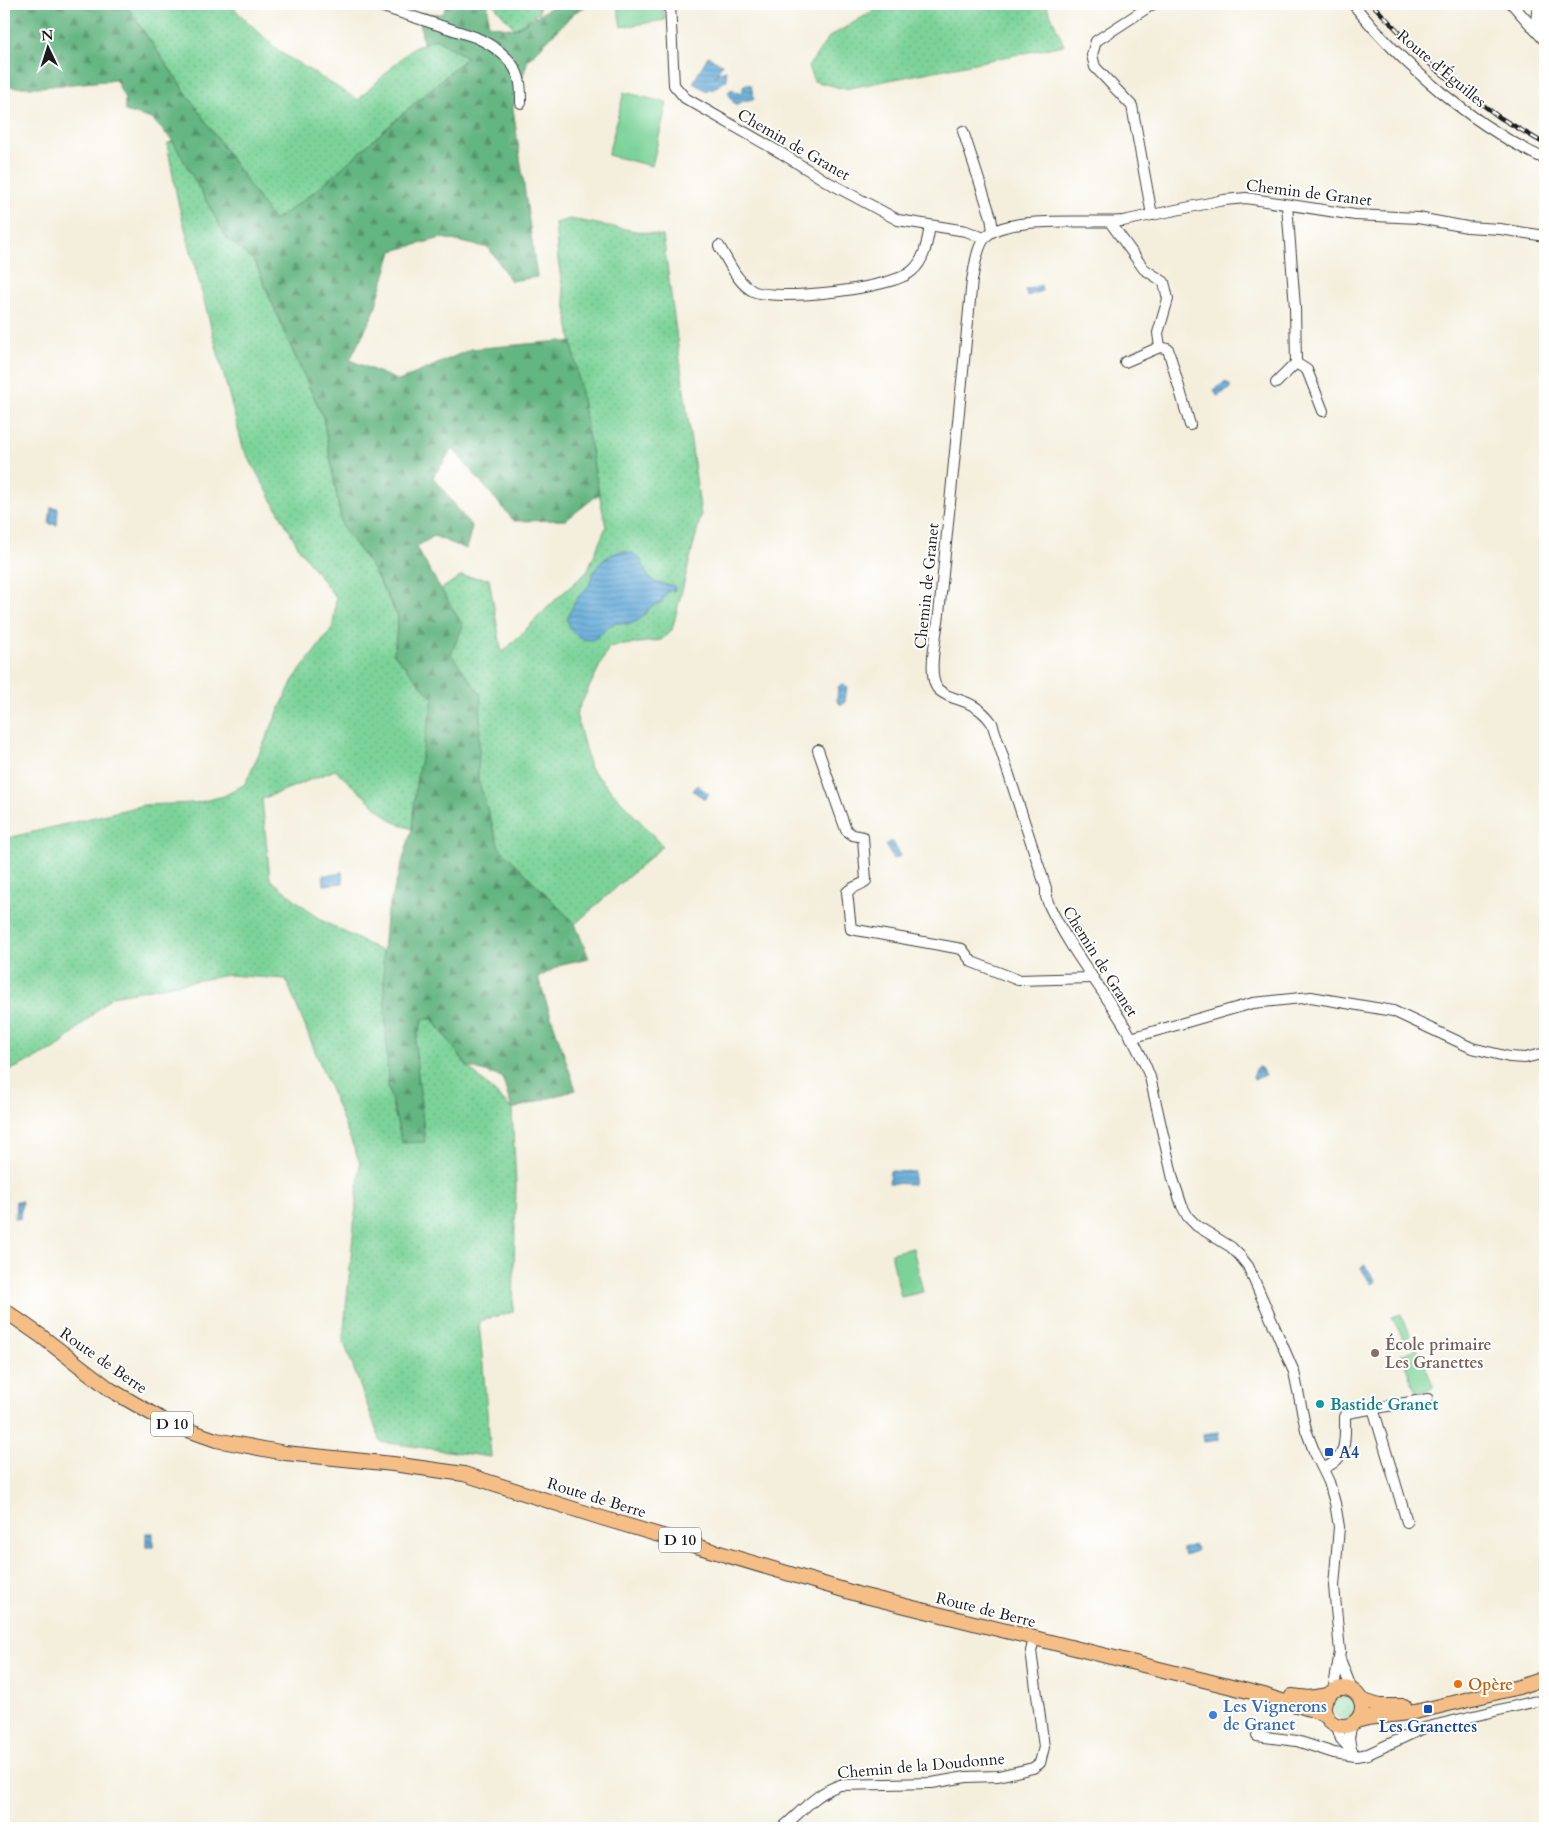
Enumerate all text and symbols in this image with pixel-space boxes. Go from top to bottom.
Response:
north arrow [22,22,72,72]
street label: Route d'Éguilles [1392,25,1491,113]
text: N [40,26,54,45]
street label: Chemin de Granet [733,104,854,186]
street label: Chemin de Granet [1245,174,1373,212]
street label: Chemin de Granet [909,522,945,650]
street label: Chemin de Granet [1057,902,1143,1021]
street label: Route de Berre [55,1322,152,1399]
place label: École primaire Les Granettes [1385,1333,1492,1374]
marker: École primaire Les Granettes [1369,1347,1381,1359]
place label: Bastide Granet [1330,1394,1439,1416]
marker: Bastide Granet [1314,1398,1326,1410]
road number: D 10 [151,1412,193,1436]
place label: A4 [1339,1442,1359,1464]
marker: A4 [1323,1446,1335,1458]
street label: Route de Berre [545,1472,649,1523]
road number: D 10 [659,1528,701,1552]
street label: Route de Berre [933,1587,1038,1633]
place label: Opère [1468,1674,1513,1696]
marker: Opère [1452,1678,1464,1690]
place label: Les Vignerons de Granet [1223,1696,1327,1736]
marker: Les Granettes [1422,1703,1434,1715]
marker: Les Vignerons de Granet [1207,1709,1219,1721]
place label: Les Granettes [1379,1716,1477,1738]
street label: Chemin de la Doudonne [836,1748,1006,1784]

